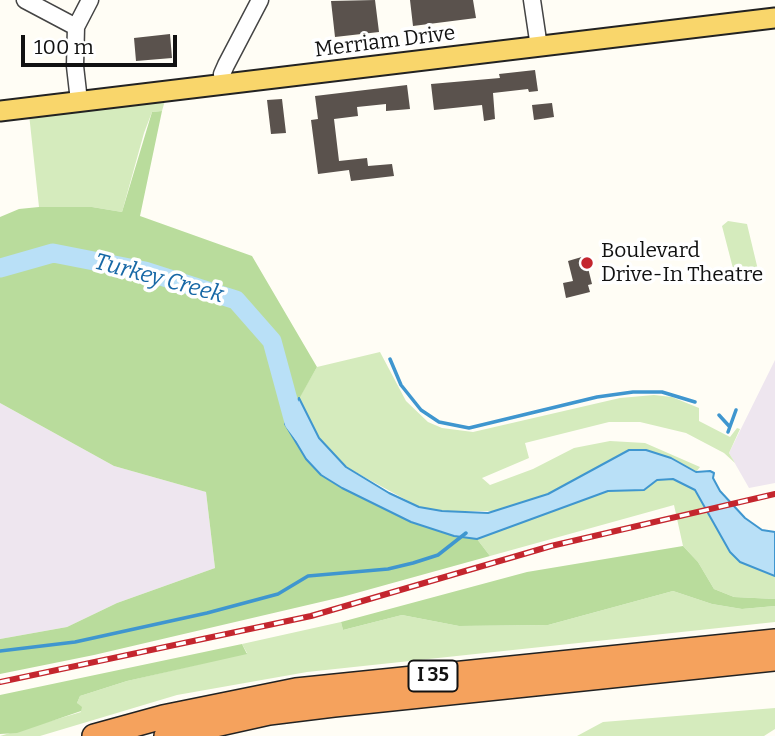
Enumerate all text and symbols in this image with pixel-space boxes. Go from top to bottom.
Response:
scale bar [24,21,180,65]
street label: Merriam Drive [313,21,457,63]
text: 100 m [34,34,94,60]
place label: Boulevard Drive-In Theatre [601,238,763,288]
water label: Turkey Creek [91,249,227,309]
marker: Boulevard Drive-In Theatre [579,255,595,271]
road number: I 35 [408,660,458,692]

